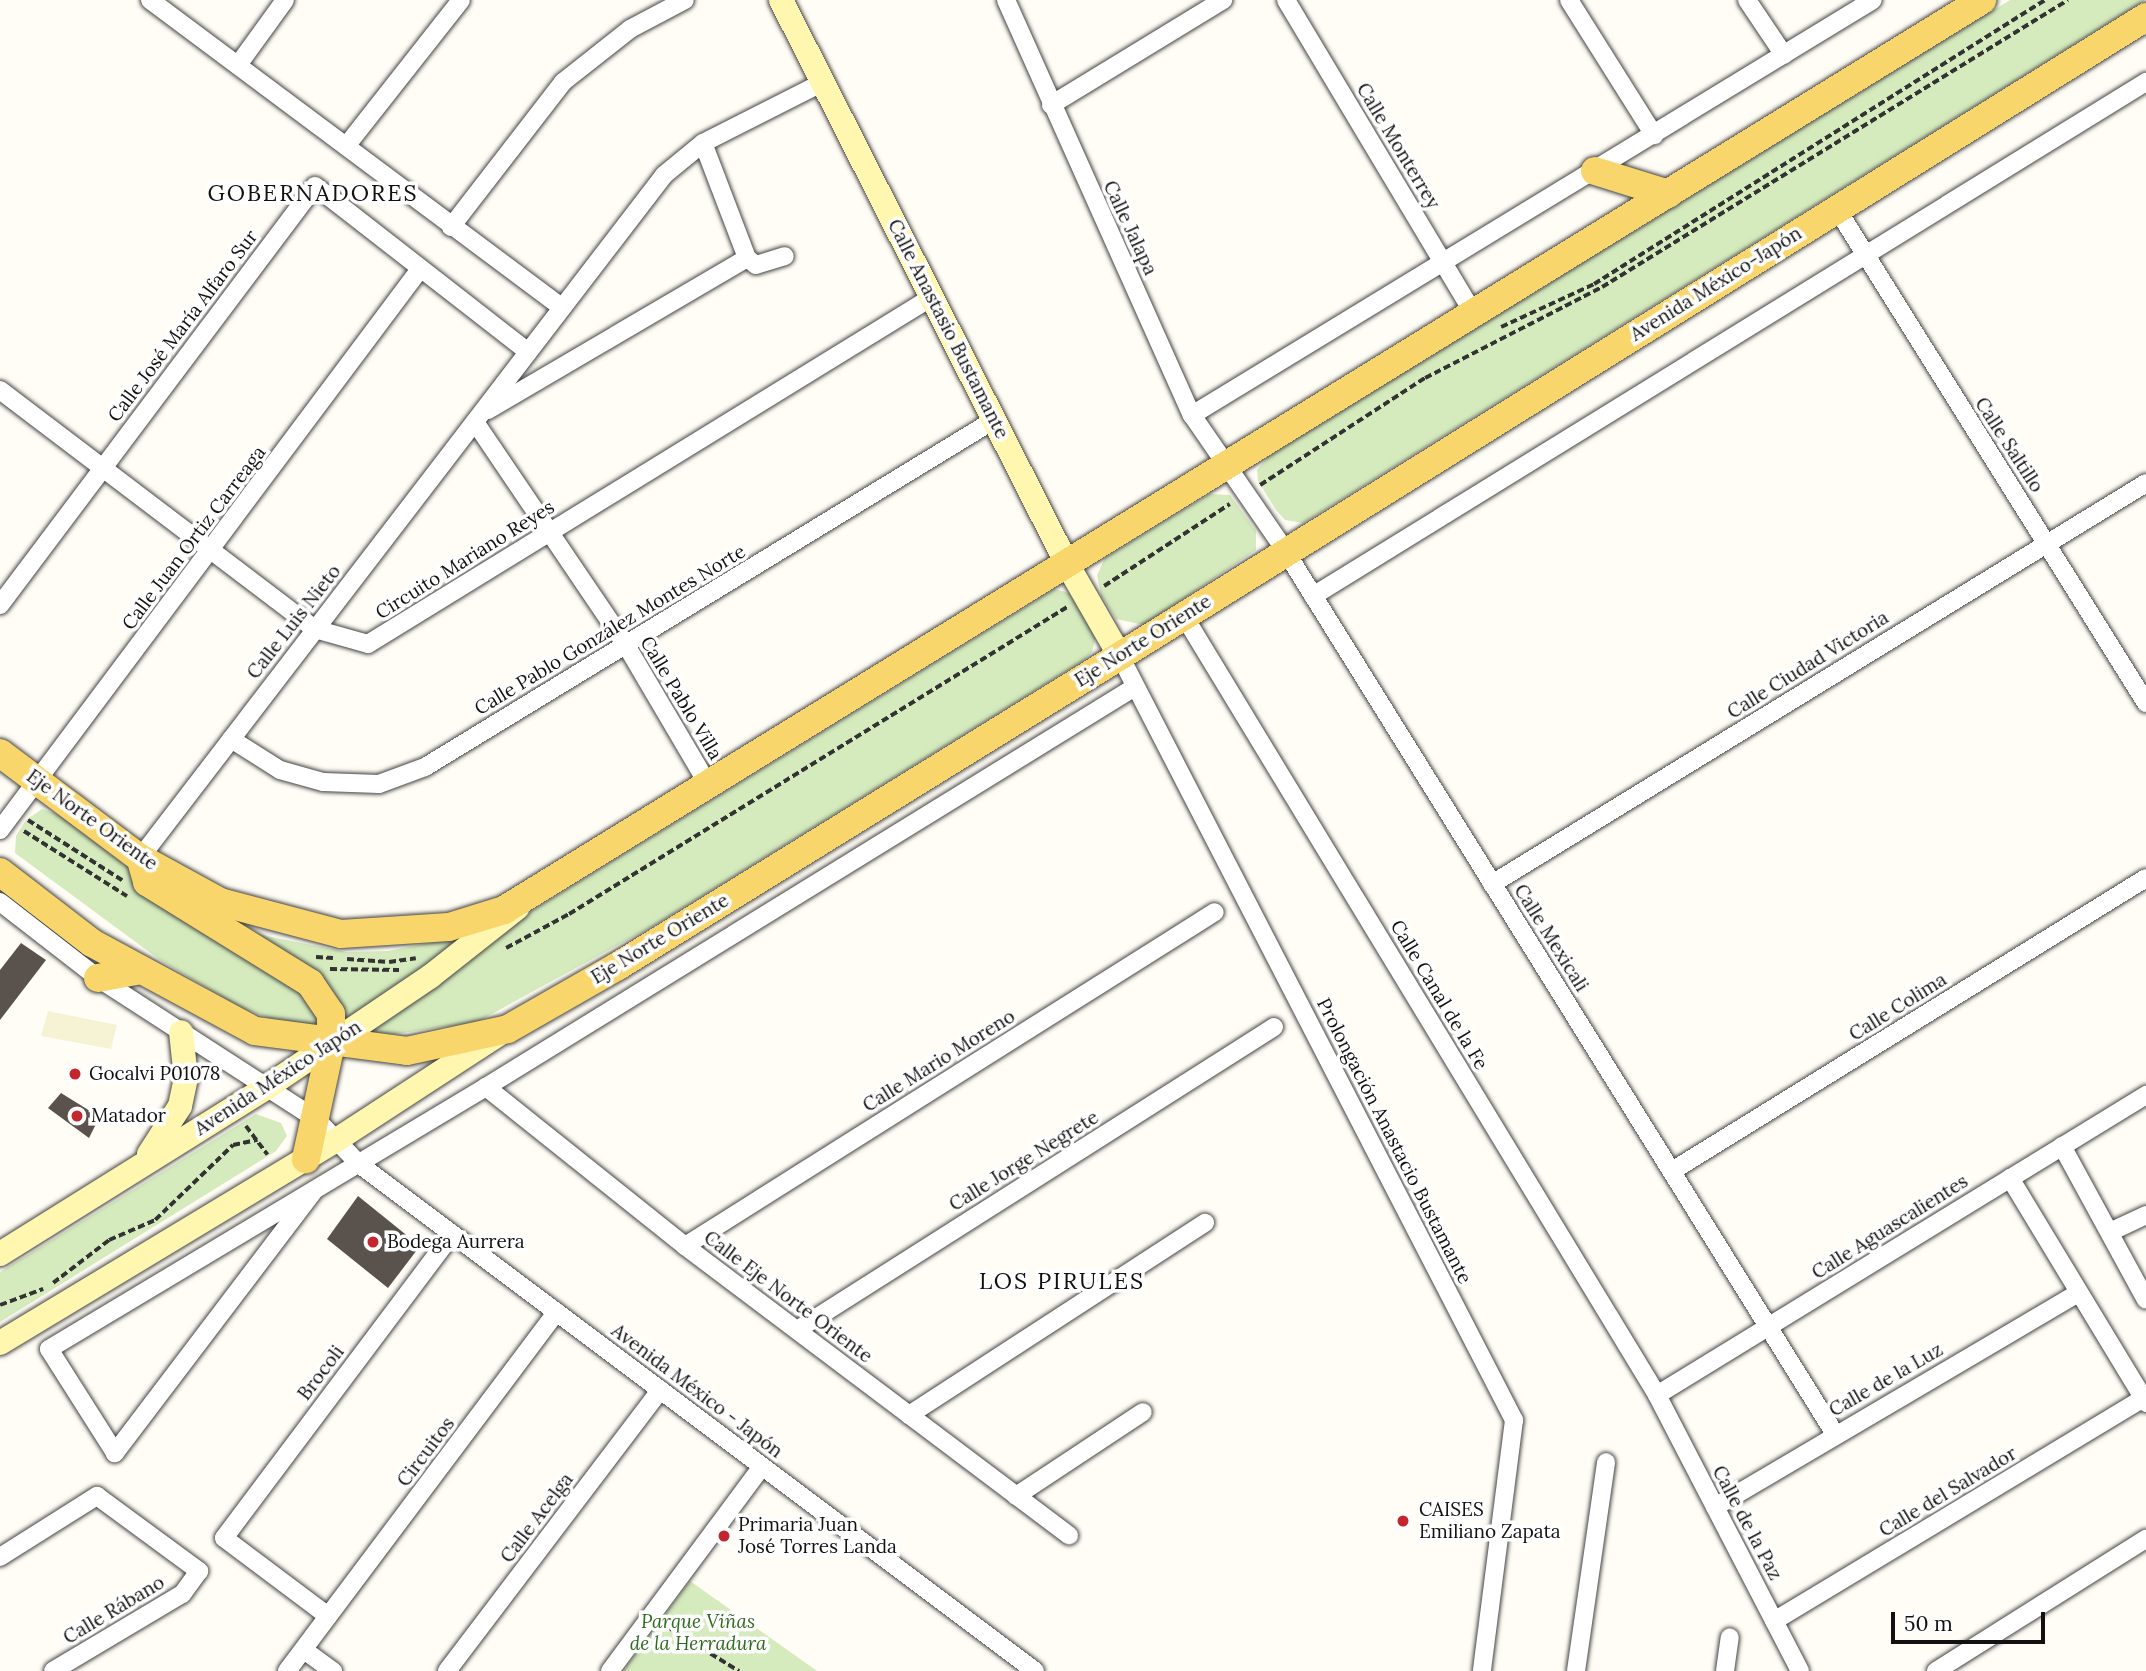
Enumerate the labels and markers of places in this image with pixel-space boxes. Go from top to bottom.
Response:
place label: Gocalvi P01078 [89,1063,221,1085]
marker: Gocalvi P01078 [67,1066,83,1082]
place label: Matador [91,1105,166,1127]
marker: Matador [69,1108,85,1124]
place label: Bodega Aurrera [387,1231,525,1253]
marker: Bodega Aurrera [365,1234,381,1250]
place label: CAISES Emiliano Zapata [1419,1499,1561,1543]
marker: CAISES Emiliano Zapata [1393,1511,1413,1531]
place label: Primaria Juan José Torres Landa [738,1514,897,1558]
marker: Primaria Juan José Torres Landa [716,1528,732,1544]

